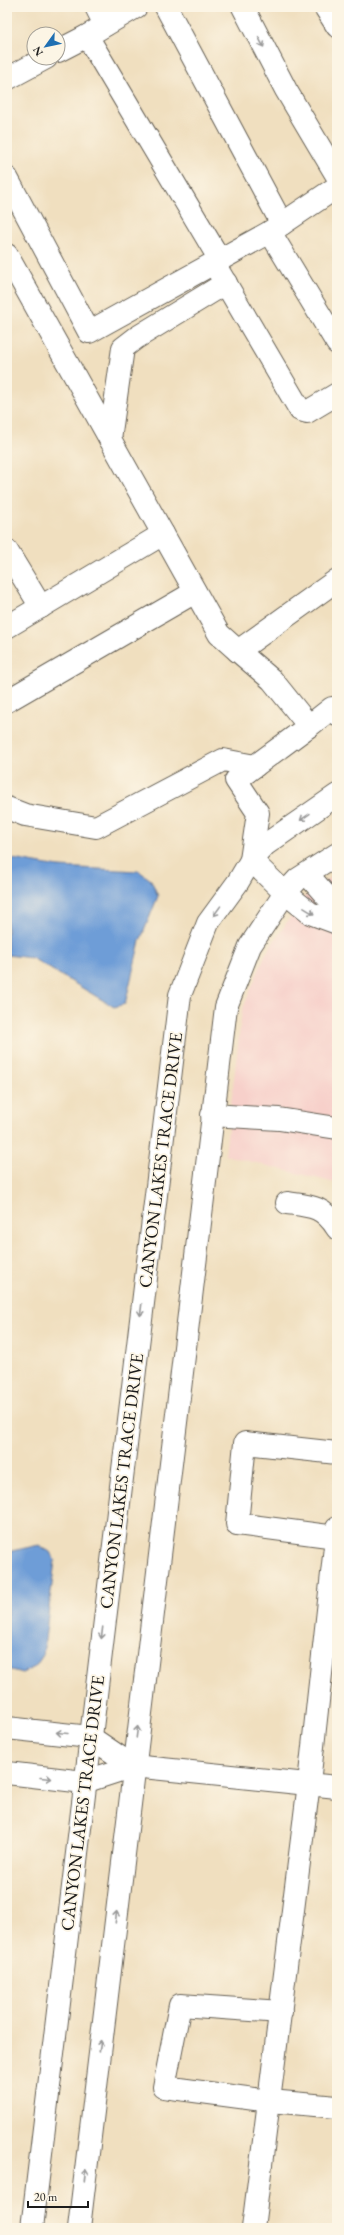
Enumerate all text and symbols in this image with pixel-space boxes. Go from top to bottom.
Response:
north arrow [26,26,66,66]
one-way arrow [258,35,265,47]
text: N [29,44,46,59]
one-way arrow [300,813,311,821]
one-way arrow [213,905,221,916]
one-way arrow [303,908,315,916]
street label: CANYON LAKES TRACE DRIVE [133,1031,187,1289]
one-way arrow [137,1303,145,1316]
street label: CANYON LAKES TRACE DRIVE [94,1352,148,1610]
one-way arrow [98,1626,106,1639]
street label: CANYON LAKES TRACE DRIVE [55,1674,109,1932]
one-way arrow [134,1726,141,1739]
one-way arrow [56,1729,69,1737]
one-way arrow [39,1774,52,1781]
one-way arrow [112,1911,119,1924]
one-way arrow [97,2040,104,2053]
one-way arrow [81,2169,89,2182]
scale bar [28,2183,88,2209]
text: 20 m [34,2189,58,2205]

